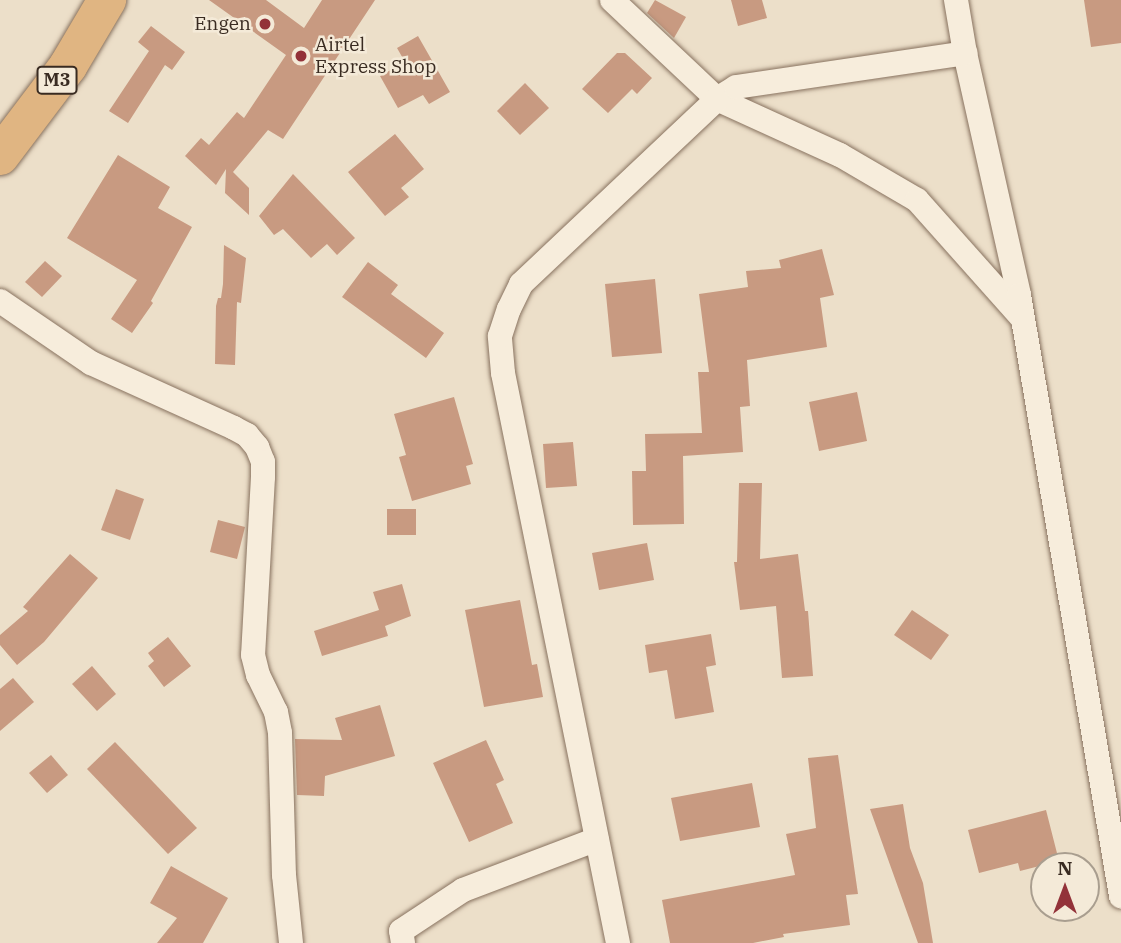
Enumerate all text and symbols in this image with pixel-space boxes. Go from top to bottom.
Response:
place label: Engen [194,13,251,35]
marker: Engen [257,16,273,32]
place label: Airtel Express Shop [315,34,436,78]
marker: Airtel Express Shop [293,48,309,64]
road number: M3 [36,66,78,94]
north arrow [1030,852,1100,922]
text: N [1057,856,1073,880]

